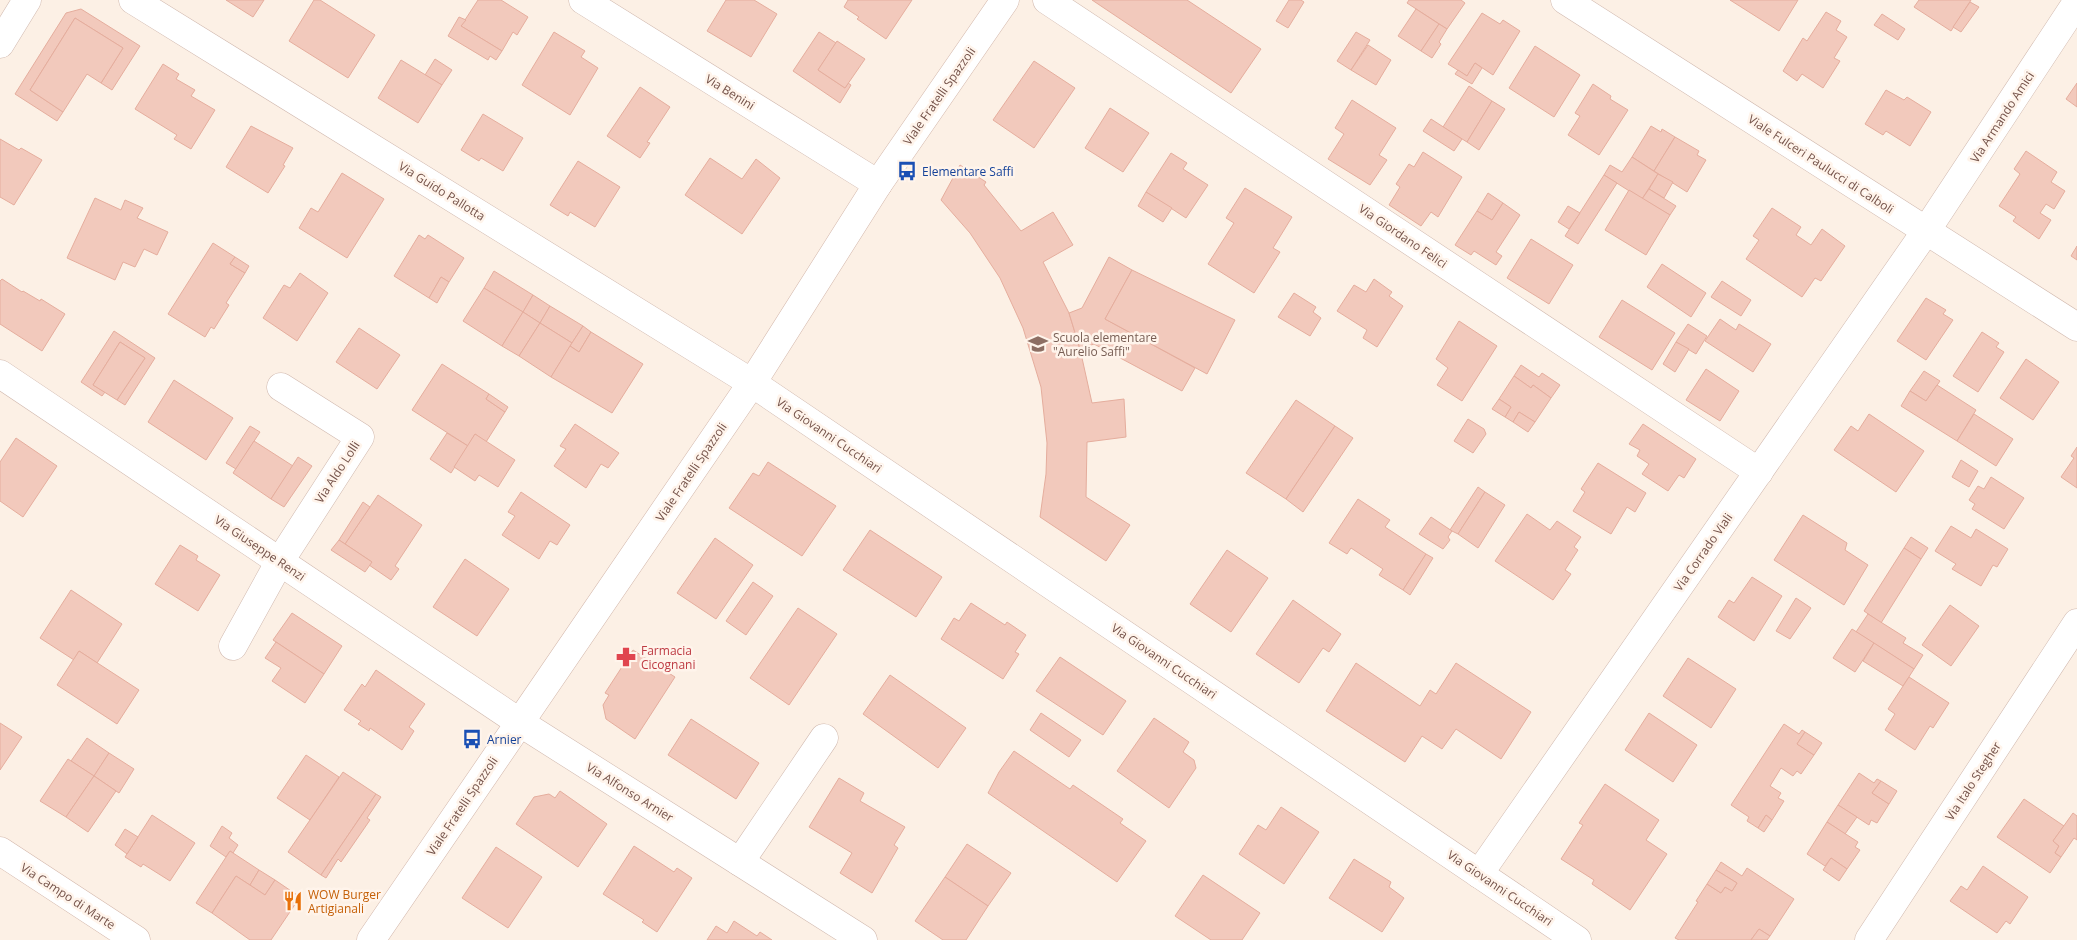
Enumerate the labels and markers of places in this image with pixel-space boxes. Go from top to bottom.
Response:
bus stop icon: Elementare Saffi [896,160,918,182]
place label: Elementare Saffi [922,163,1014,180]
place label: Scuola elementare "Aurelio Saffi" [1053,329,1157,360]
school or university icon: Scuola elementare "Aurelio Saffi" [1027,333,1049,355]
place label: Farmacia Cicognani [641,642,696,673]
pharmacy icon: Farmacia Cicognani [615,646,637,668]
bus stop icon: Arnier [461,728,483,750]
place label: Arnier [487,731,522,748]
place label: WOW Burger Artigianali [308,886,381,917]
restaurant icon: WOW Burger Artigianali [282,890,304,912]

